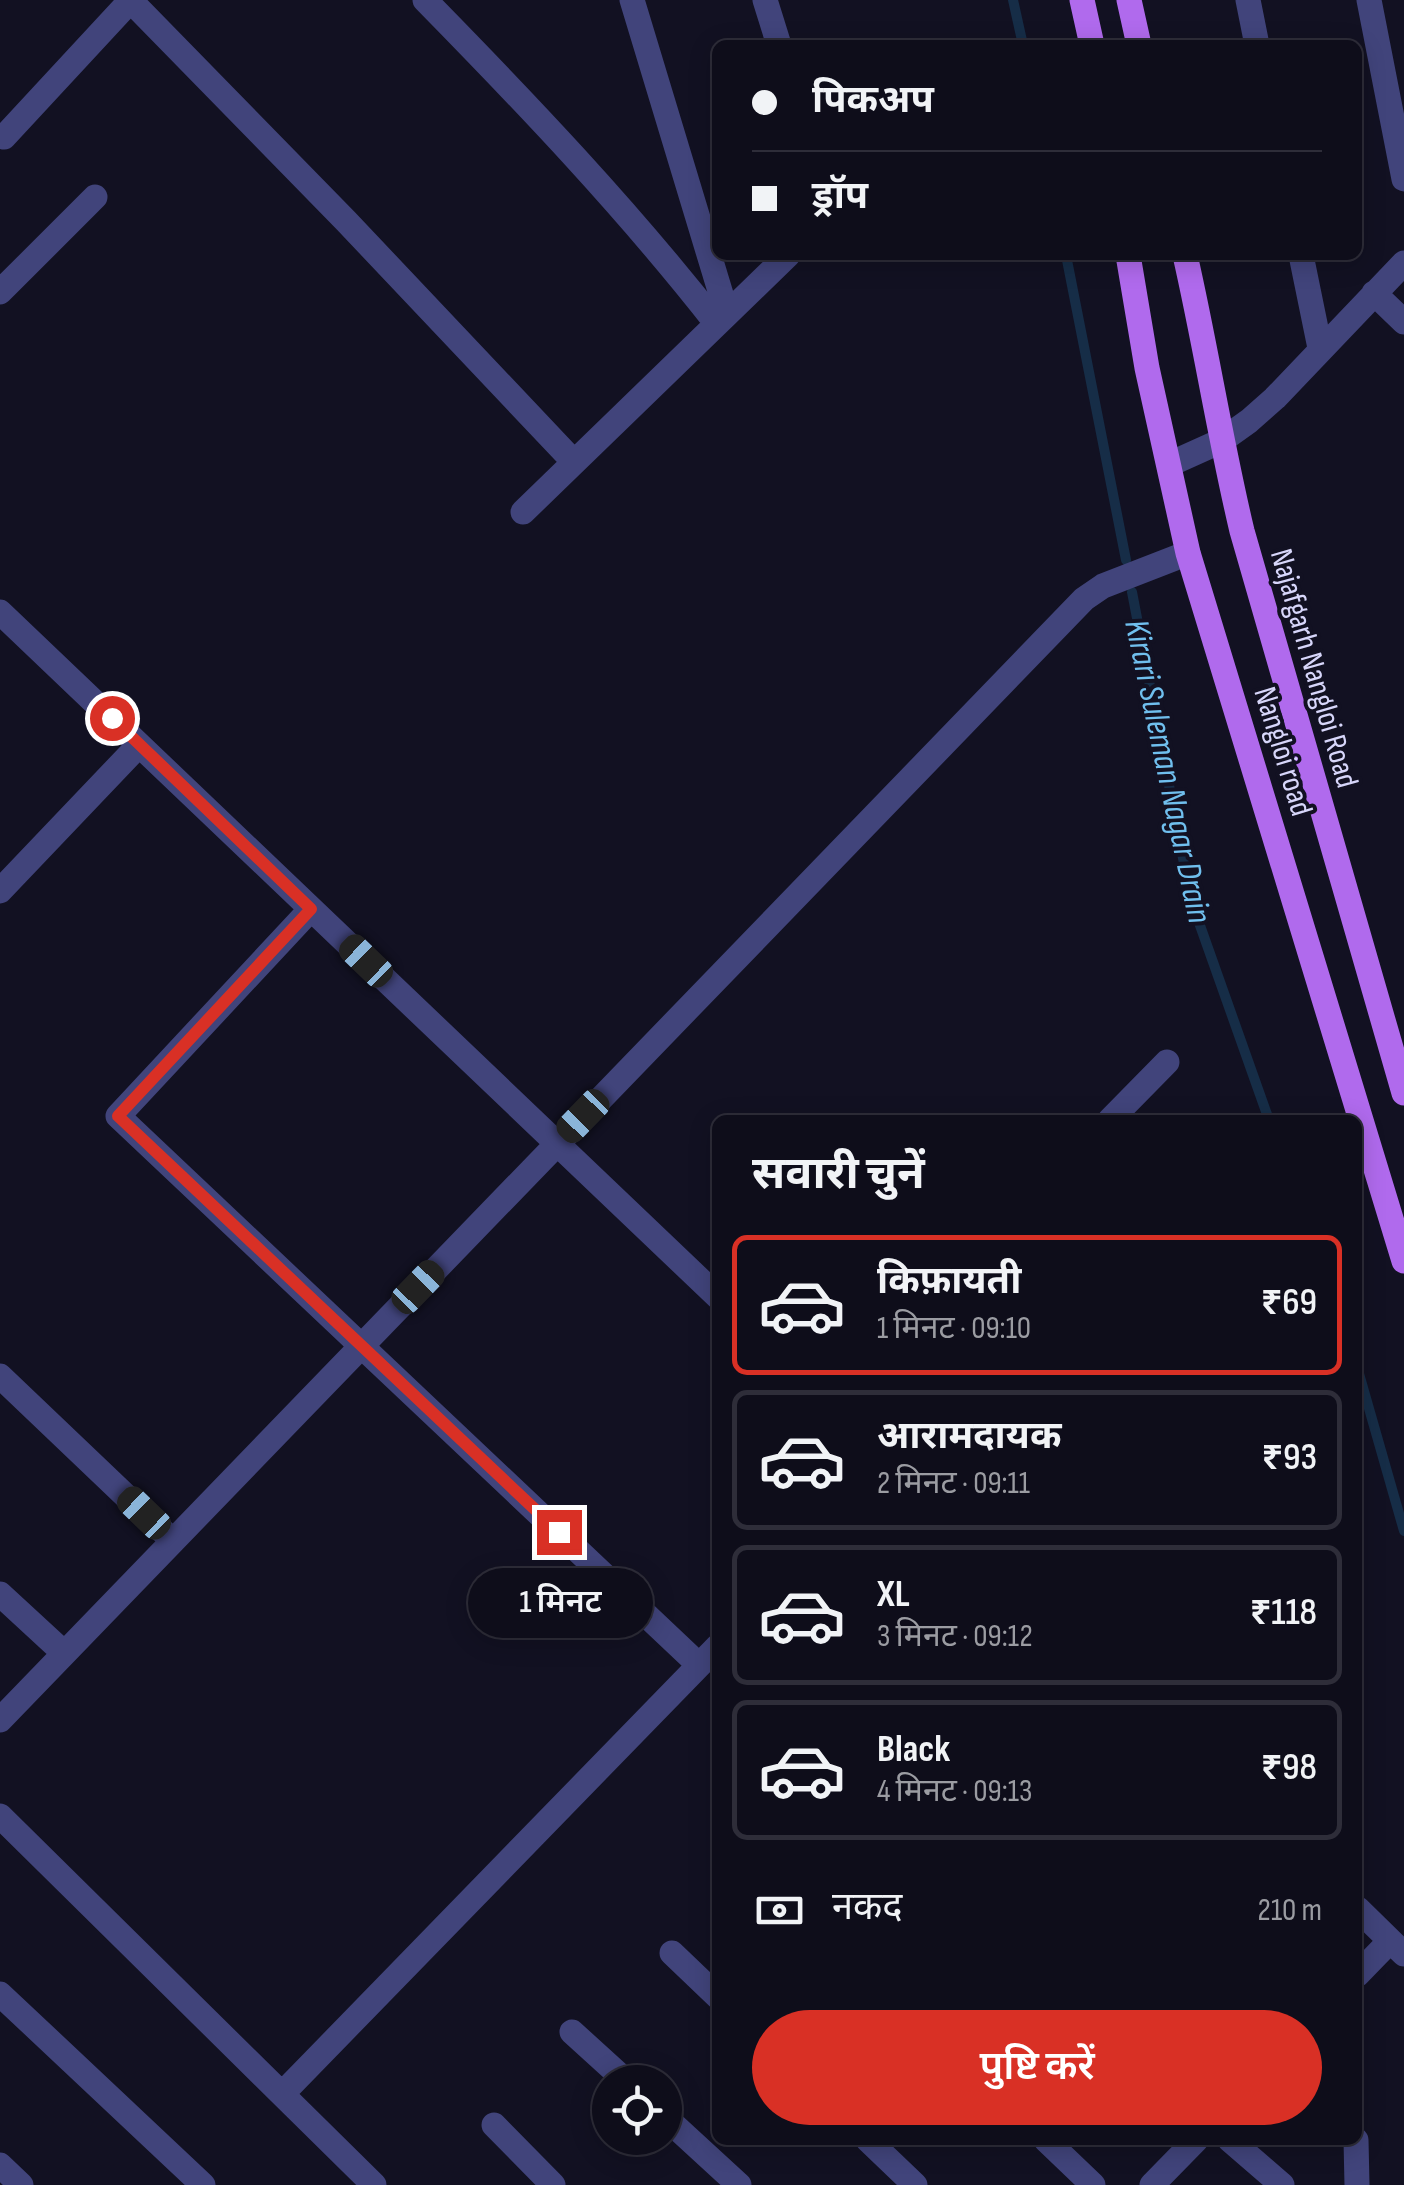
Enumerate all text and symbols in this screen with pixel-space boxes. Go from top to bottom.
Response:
text: पिकअप [812,78,934,123]
text: ड्रॉप [812,174,868,219]
street label: Najafgarh Nangloi Road [1261,544,1366,792]
water label: Kirari Suleman Nagar Drain [1114,616,1221,927]
street label: Nangloi road [1244,682,1321,821]
route start [90,696,135,741]
car [334,929,398,993]
car [551,1084,615,1148]
text: सवारी चुनें [752,1147,925,1202]
car [386,1255,450,1319]
text: किफ़ायती [877,1259,1021,1304]
icon: car [757,1260,847,1350]
text: ₹69 [1261,1280,1317,1325]
text: 1 मिनट · 09:10 [877,1309,1031,1348]
text: आरामदायक [877,1414,1061,1459]
icon: car [757,1415,847,1505]
text: ₹93 [1261,1435,1317,1480]
text: 2 मिनट · 09:11 [877,1464,1030,1503]
car [112,1481,176,1545]
route end [537,1510,582,1555]
callout: 1 मिनट [466,1567,652,1637]
icon: car [757,1570,847,1660]
text: XL [877,1572,910,1617]
text: 1 मिनट [520,1583,601,1622]
text: ₹118 [1250,1590,1317,1635]
text: 3 मिनट · 09:12 [877,1617,1033,1656]
icon: car [757,1725,847,1815]
text: Black [877,1727,950,1772]
text: ₹98 [1261,1745,1317,1790]
text: 4 मिनट · 09:13 [877,1772,1032,1811]
icon: cash [752,1883,807,1938]
text: नकद [832,1885,902,1930]
text: 210 m [1258,1891,1322,1930]
button: पुष्टि करें [752,2010,1322,2125]
map controls [592,2065,682,2155]
button: locate [592,2065,682,2155]

